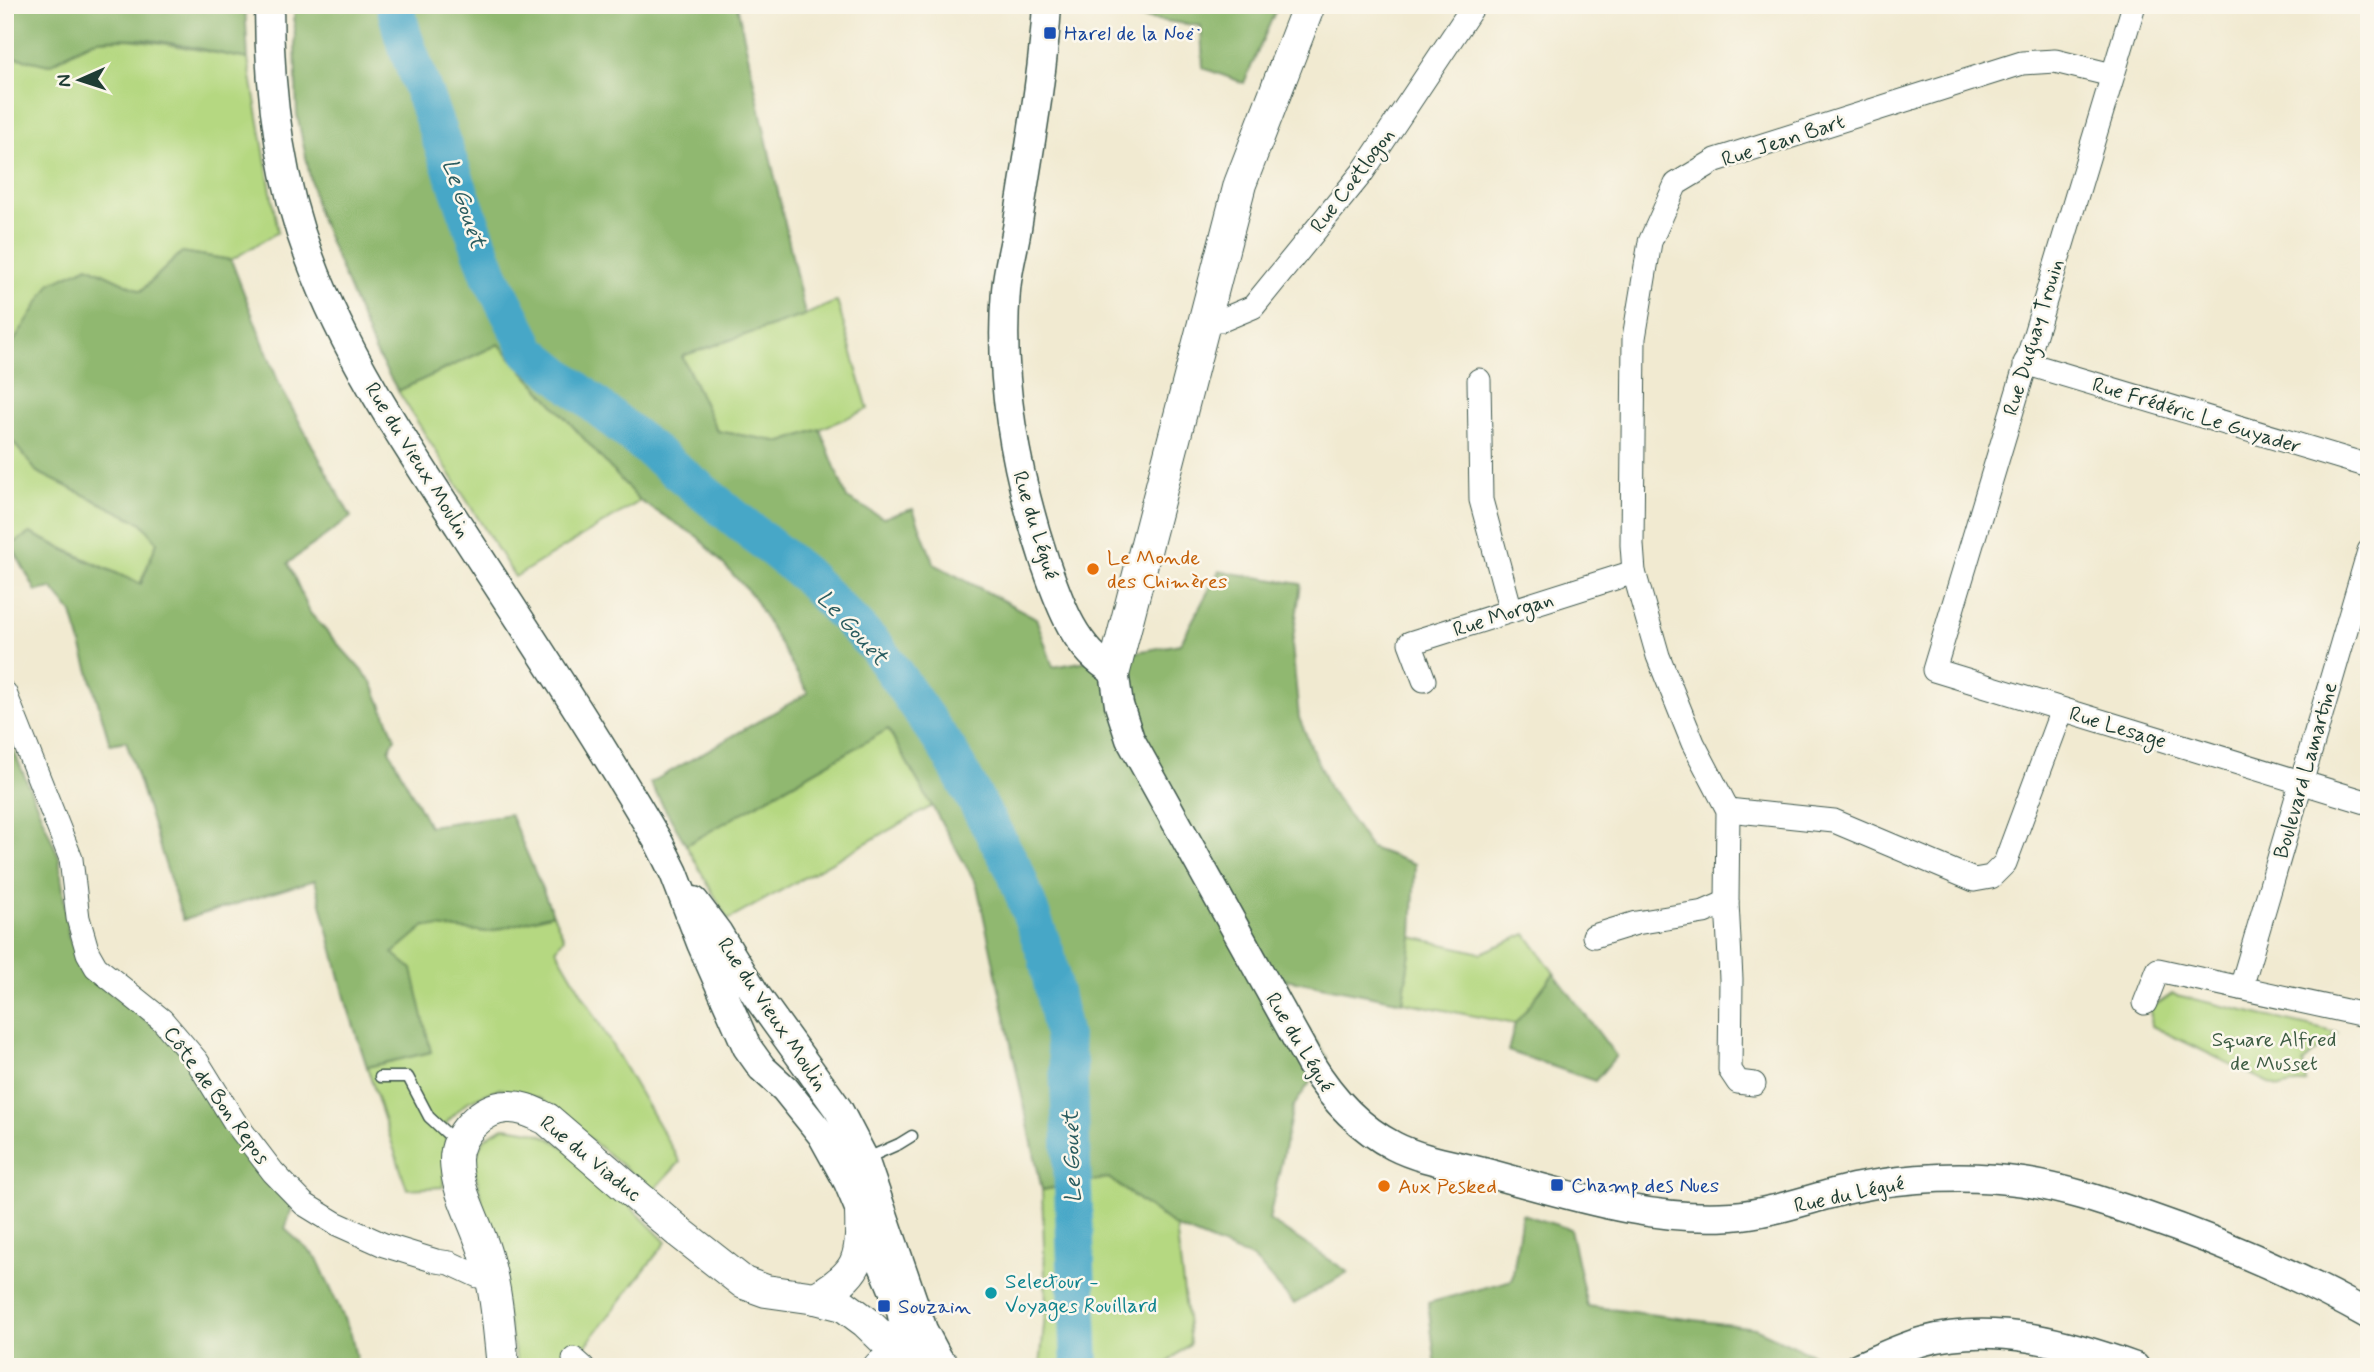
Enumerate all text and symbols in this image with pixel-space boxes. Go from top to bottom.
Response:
place label: Harel de la Noë [1064,20,1200,48]
marker: Harel de la Noë [1042,25,1058,41]
north arrow [46,46,116,116]
text: N [52,74,77,88]
street label: Rue Jean Bart [1718,108,1849,174]
street label: Rue Coëtlogon [1304,122,1402,239]
water label: Le Gouët [434,155,493,253]
street label: Rue Duguay Trouin [1997,256,2073,420]
street label: Rue Frédéric Le Guyader [2089,371,2305,461]
street label: Rue du Vieux Moulin [358,377,477,544]
street label: Rue du Légué [1005,468,1065,583]
place label: Le Monde des Chimères [1107,544,1227,596]
marker: Le Monde des Chimères [1085,561,1101,577]
water label: Le Gouët [809,584,895,673]
street label: Rue Morgan [1450,586,1557,645]
street label: Boulevard Lamartine [2267,679,2345,862]
street label: Rue Lesage [2065,700,2170,757]
street label: Rue du Vieux Moulin [710,932,834,1097]
street label: Rue du Légué [1258,987,1340,1098]
street label: Côte de Bon Repos [157,1021,276,1170]
park label: Square Alfred de Musset [2212,1026,2336,1078]
street label: Rue du Viaduc [534,1109,647,1208]
water label: Le Gouët [1056,1109,1090,1204]
street label: Rue du Légué [1792,1170,1907,1220]
place label: Champ des Nues [1571,1172,1719,1200]
place label: Aux Pesked [1398,1173,1497,1201]
marker: Champ des Nues [1549,1177,1565,1193]
marker: Aux Pesked [1376,1178,1392,1194]
place label: Selectour - Voyages Rouillard [1005,1268,1157,1321]
marker: Selectour - Voyages Rouillard [983,1285,999,1301]
place label: Souzain [898,1293,972,1321]
marker: Souzain [876,1298,892,1314]

